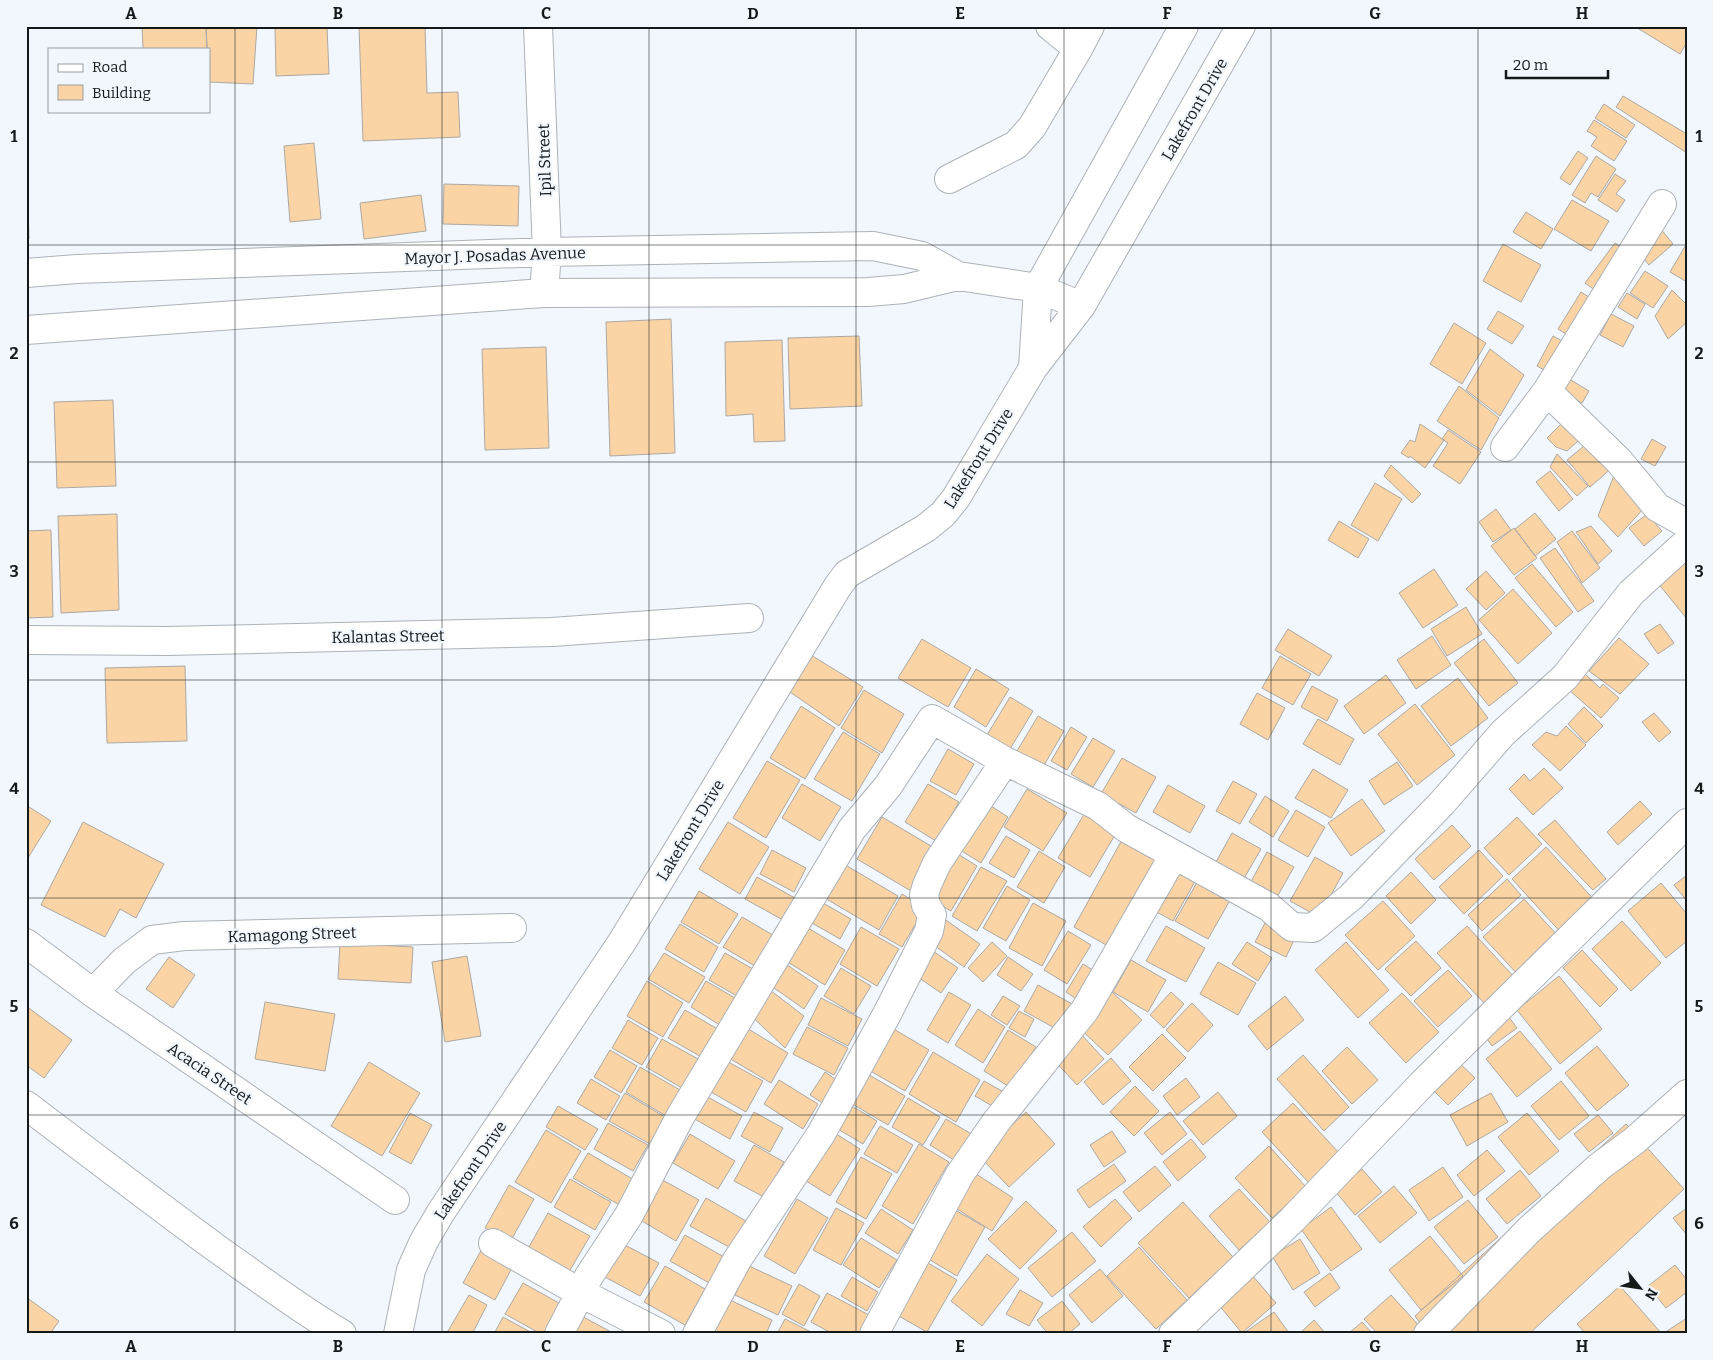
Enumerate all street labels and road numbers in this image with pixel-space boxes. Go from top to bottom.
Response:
street label: Lakefront Drive [1157,55,1231,164]
street label: Ipil Street [534,123,555,197]
street label: Mayor J. Posadas Avenue [404,243,586,268]
street label: Lakefront Drive [940,405,1017,512]
street label: Kalantas Street [331,626,445,647]
street label: Lakefront Drive [653,776,728,884]
street label: Kamagong Street [227,923,357,946]
street label: Acacia Street [164,1038,256,1109]
street label: Lakefront Drive [430,1117,510,1223]

